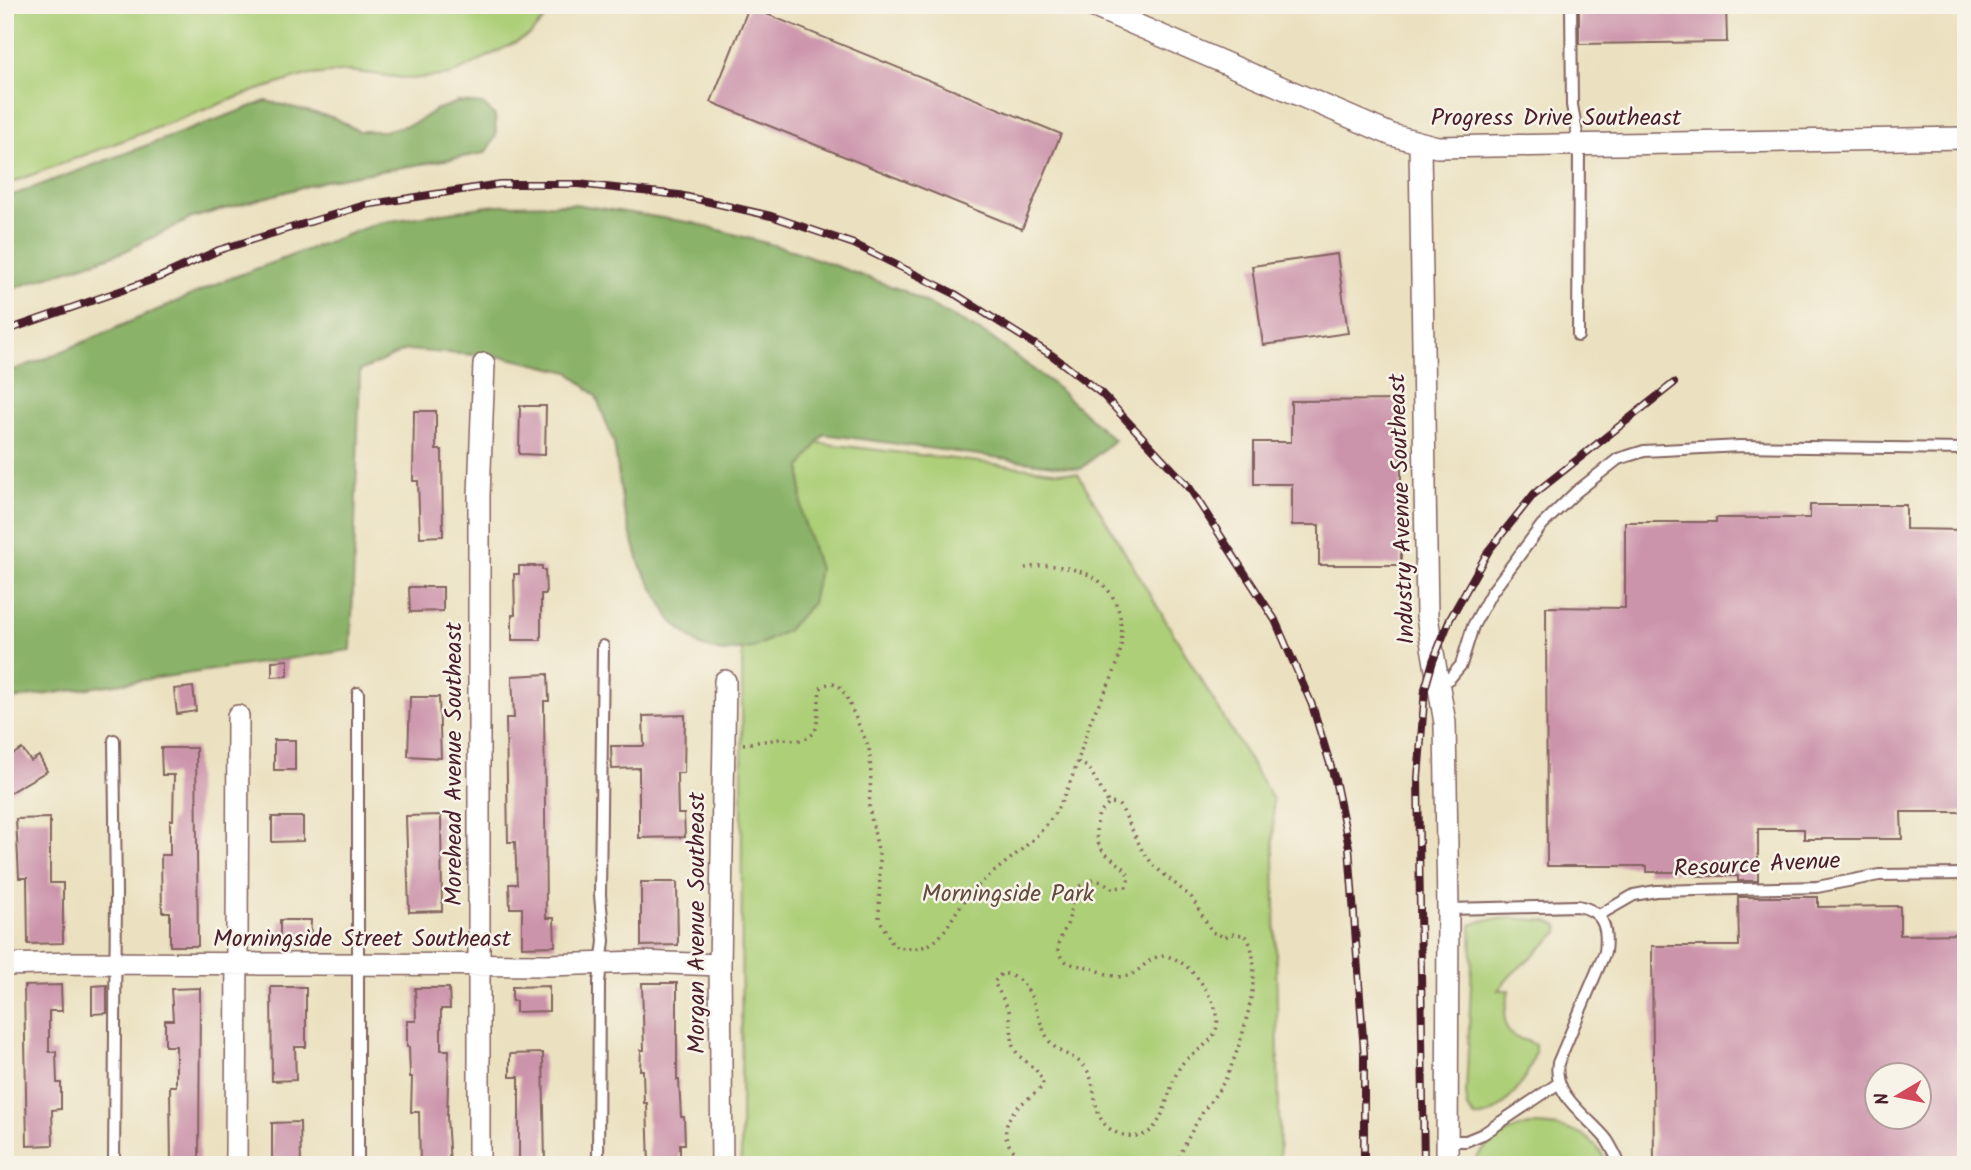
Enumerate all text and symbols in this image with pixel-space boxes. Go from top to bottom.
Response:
street label: Progress Drive Southeast [1431,99,1682,138]
street label: Industry Avenue Southeast [1378,372,1427,645]
street label: Morehead Avenue Southeast [435,621,474,906]
street label: Morgan Avenue Southeast [678,791,717,1054]
street label: Resource Avenue [1673,842,1842,889]
park label: Morningside Park [922,875,1095,914]
street label: Morningside Street Southeast [213,920,512,959]
north arrow [1862,1062,1932,1132]
text: N [1867,1090,1899,1107]

